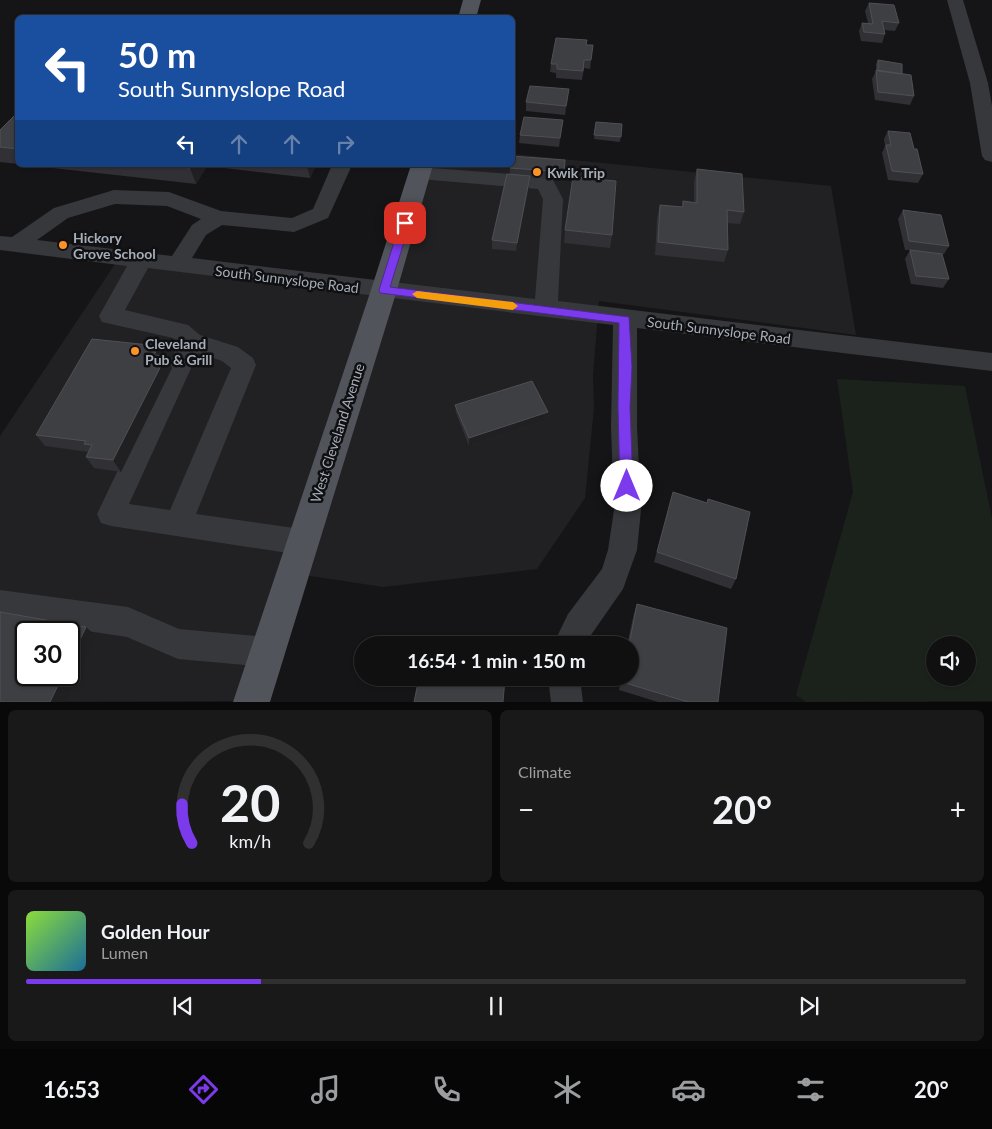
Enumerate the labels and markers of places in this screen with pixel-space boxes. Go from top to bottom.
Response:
place label: Kwik Trip [547,164,605,181]
marker: Kwik Trip [531,166,543,178]
pin [384,202,426,244]
place label: Hickory Grove School [73,229,156,262]
marker: Hickory Grove School [57,239,69,251]
place label: Cleveland Pub & Grill [145,335,212,368]
marker: Cleveland Pub & Grill [129,345,141,357]

